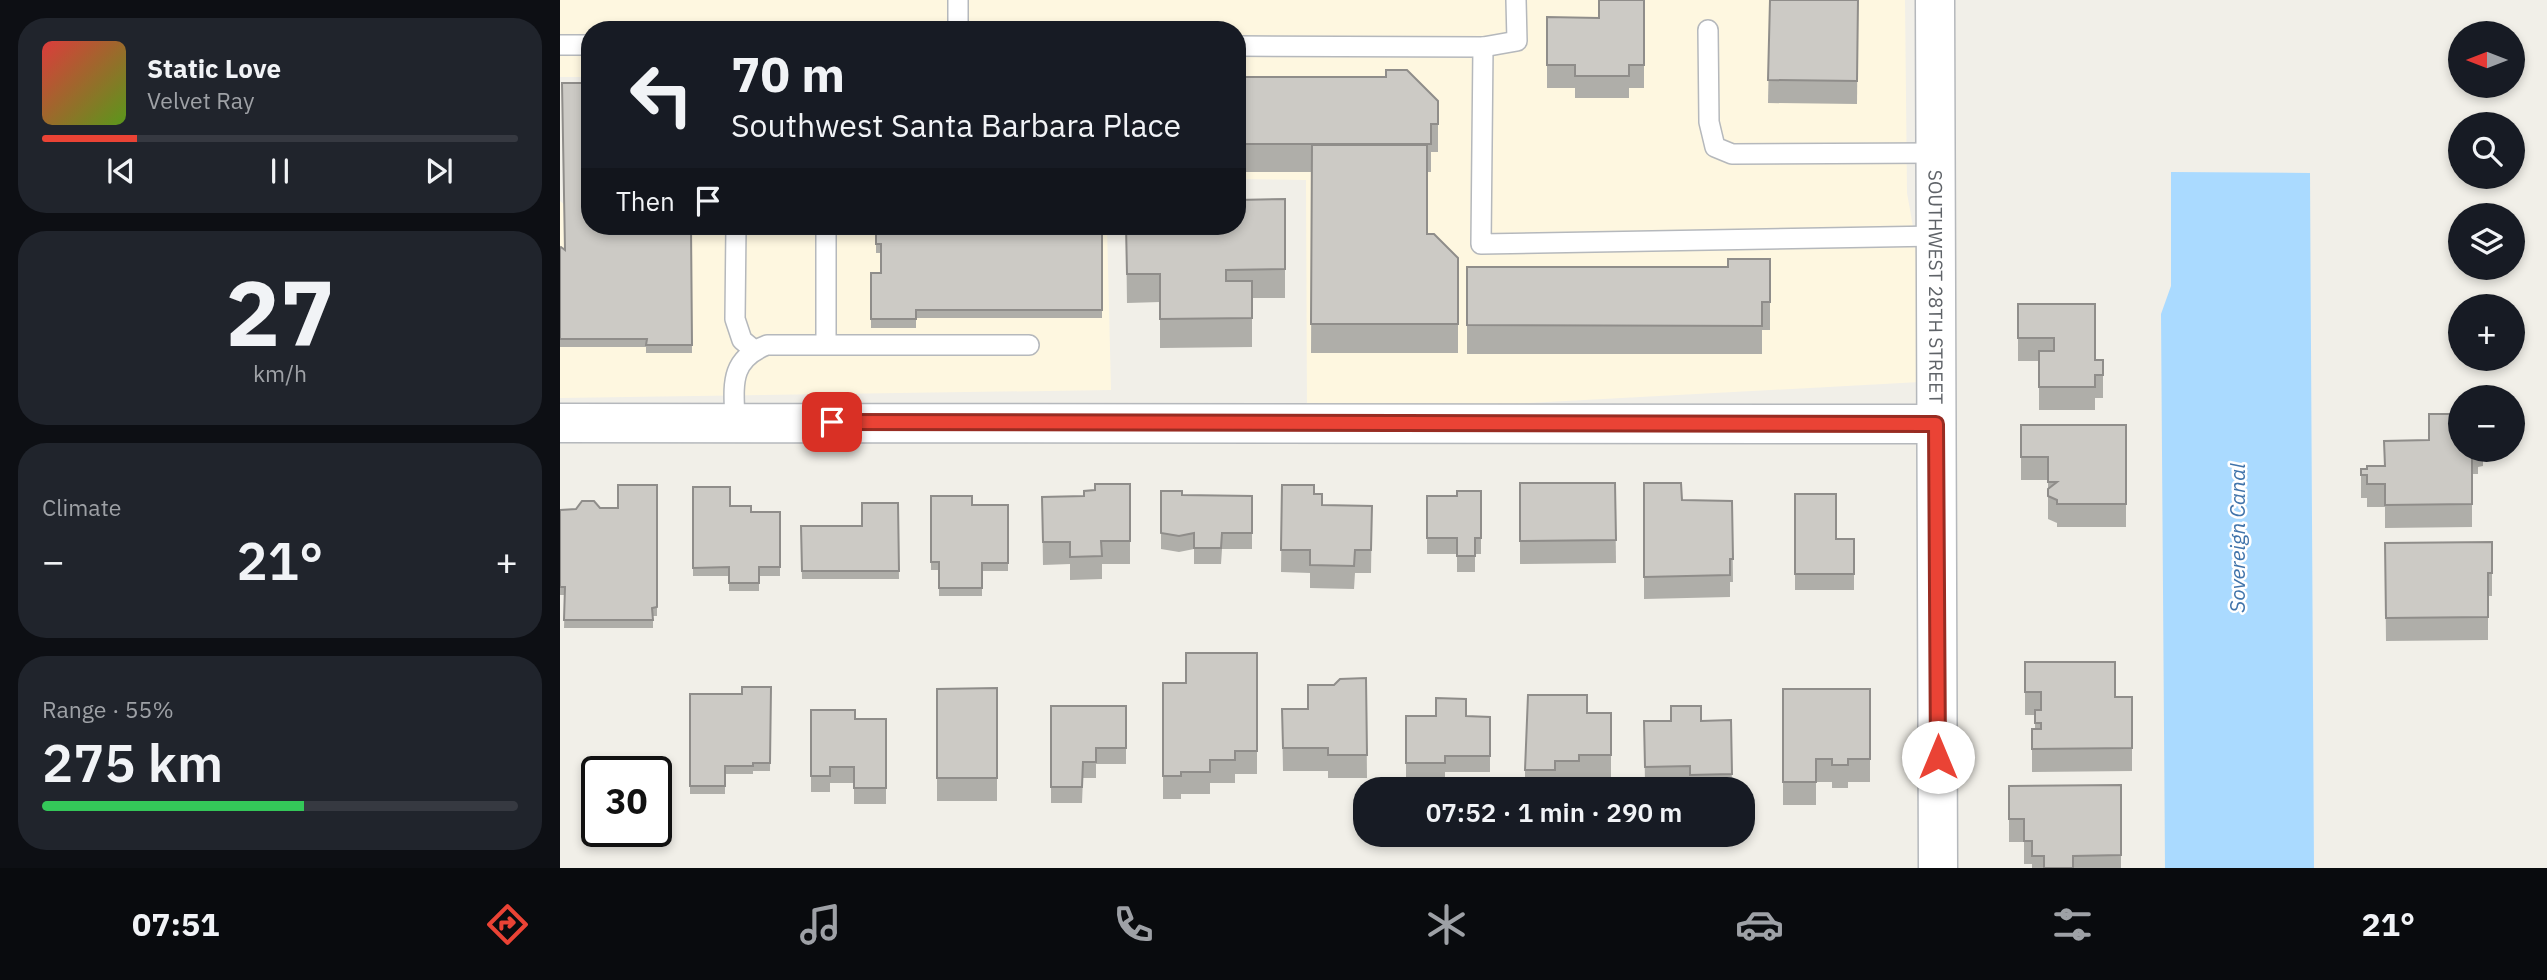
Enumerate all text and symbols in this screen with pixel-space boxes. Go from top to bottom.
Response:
north arrow [2448,21,2525,98]
map controls [2448,21,2525,462]
text: 70 m [731,42,845,105]
icon: left [616,49,707,140]
text: Static Love [147,51,281,85]
text: Velvet Ray [147,85,254,115]
text: Southwest Santa Barbara Place [731,104,1181,146]
button: search [2448,112,2525,189]
icon: previous [102,152,140,190]
icon: pause [261,152,299,190]
icon: next [420,152,458,190]
street label: SOUTHWEST 28TH STREET [1924,170,1948,404]
icon: arrive [689,182,727,220]
text: Then [616,184,675,218]
button: layers [2448,203,2525,280]
text: 27 [225,253,335,371]
button: + [2448,294,2525,371]
text: km/h [253,358,307,388]
button: − [2448,385,2525,462]
pin [802,392,862,452]
icon: arrive [813,403,851,441]
water label: Sovereign Canal [2223,463,2251,613]
text: Climate [42,492,121,522]
text: 21° [237,527,323,594]
text: − [42,536,65,585]
text: + [495,536,518,585]
text: Range · 55% [42,694,174,724]
position arrow [1901,720,1975,794]
text: 275 km [42,729,223,796]
speed limit sign: 30 [581,756,672,847]
text: 07:52 · 1 min · 290 m [1426,795,1682,829]
icon: directions [483,900,532,949]
icon: music [796,900,845,949]
icon: phone [1109,900,1158,949]
icon: climate [1422,900,1471,949]
icon: car [1735,900,1784,949]
icon: filters [2048,900,2097,949]
text: 07:51 [132,903,219,945]
text: 21° [2361,903,2415,945]

